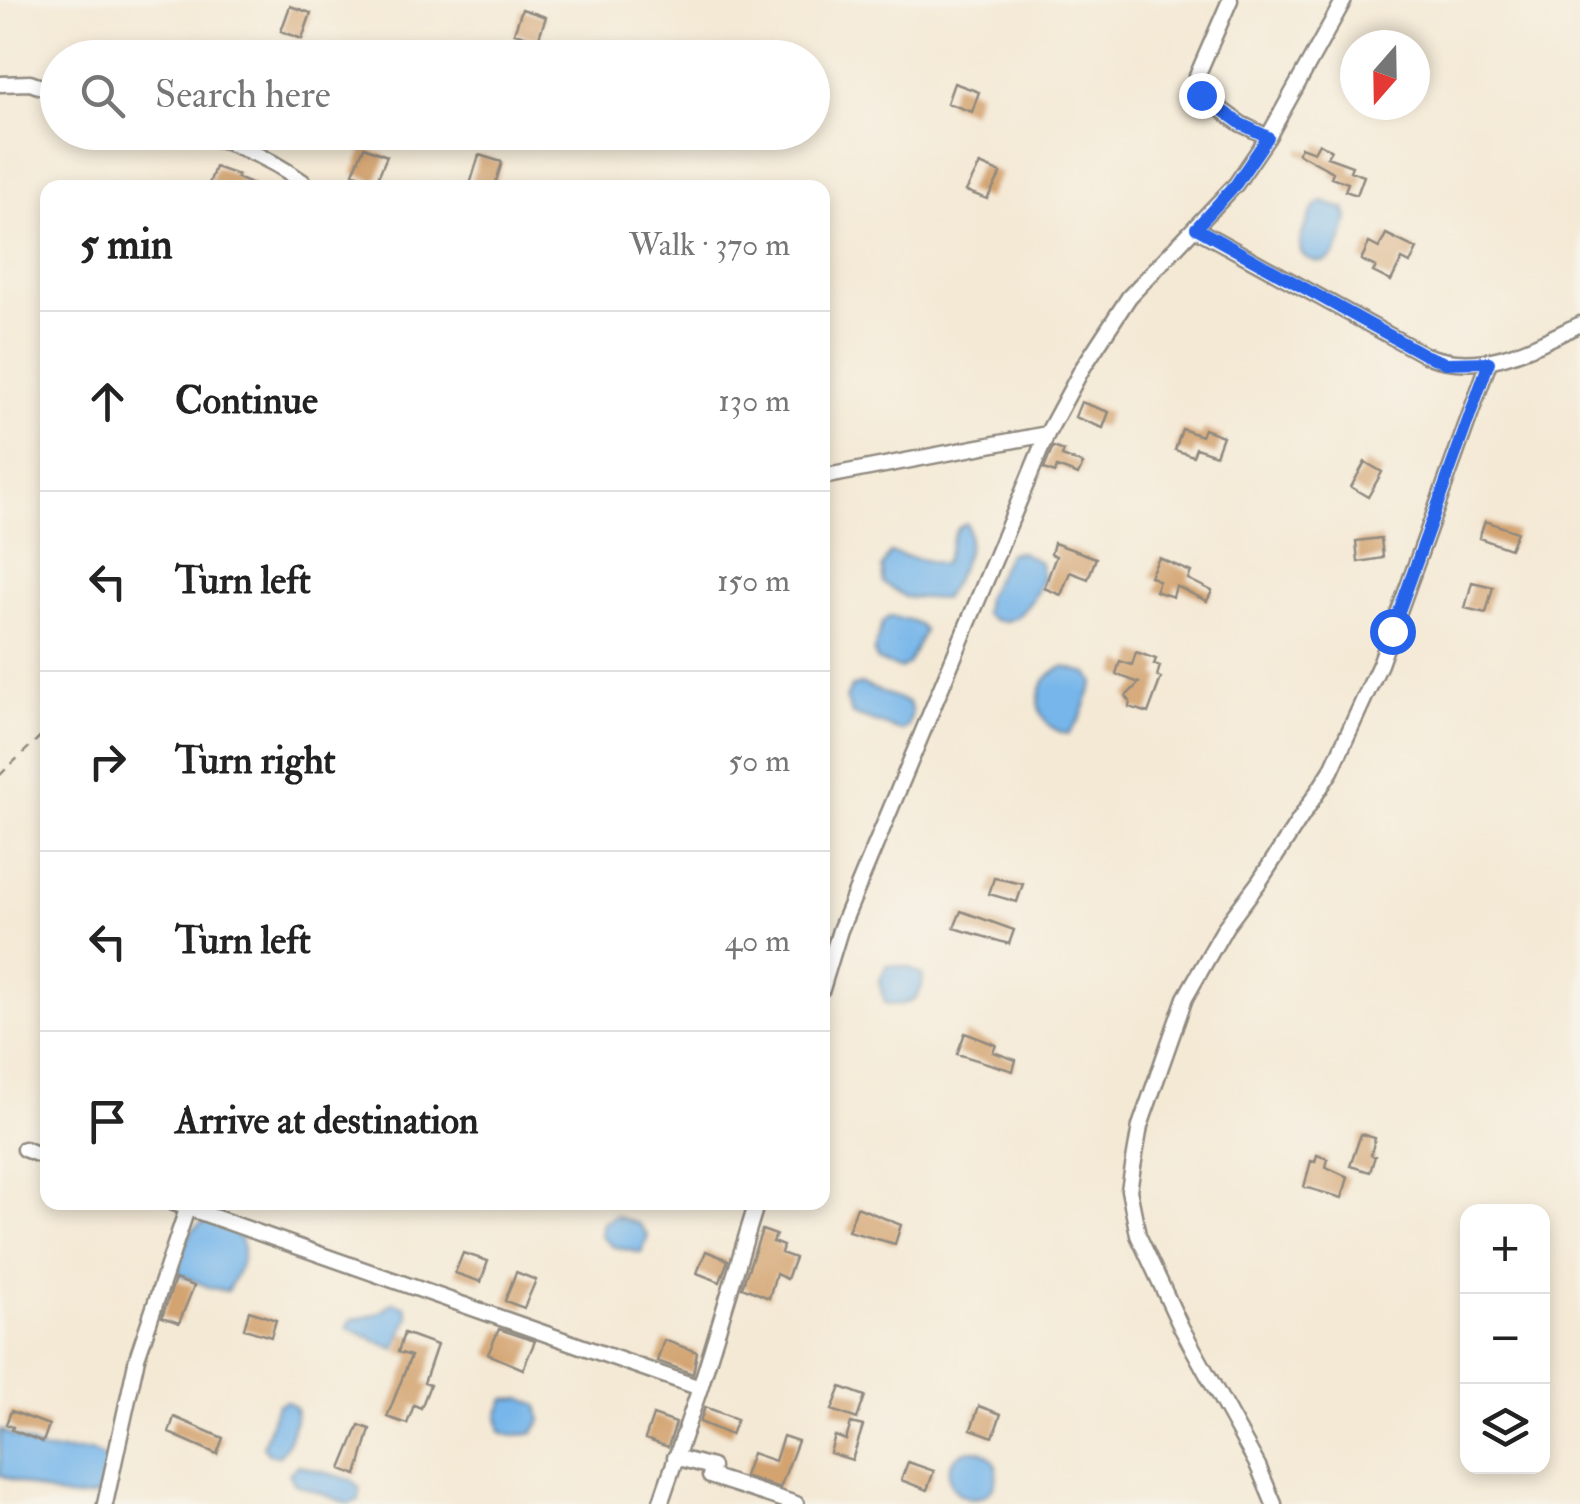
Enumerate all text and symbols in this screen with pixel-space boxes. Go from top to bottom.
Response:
north arrow [1340,30,1430,120]
search box [40,40,830,150]
icon: search [75,68,130,123]
text: Search here [155,71,331,119]
route end [1179,73,1225,119]
text: 5 min [80,219,173,271]
text: Walk · 370 m [629,225,790,265]
icon: ahead [80,374,135,429]
text: Continue [175,377,318,425]
text: 130 m [718,381,790,421]
icon: left [80,554,135,609]
text: Turn left [175,557,311,605]
text: 150 m [717,561,790,601]
route start [1370,609,1416,655]
icon: right [80,734,135,789]
text: Turn right [175,737,336,785]
text: 50 m [728,741,790,781]
icon: left [80,914,135,969]
text: Turn left [175,917,311,965]
text: 40 m [725,921,790,961]
icon: arrive [80,1094,135,1149]
text: Arrive at destination [175,1097,479,1145]
map controls [1460,1204,1550,1474]
button: + [1460,1204,1550,1294]
button: − [1460,1294,1550,1384]
button: layers [1460,1384,1550,1474]

